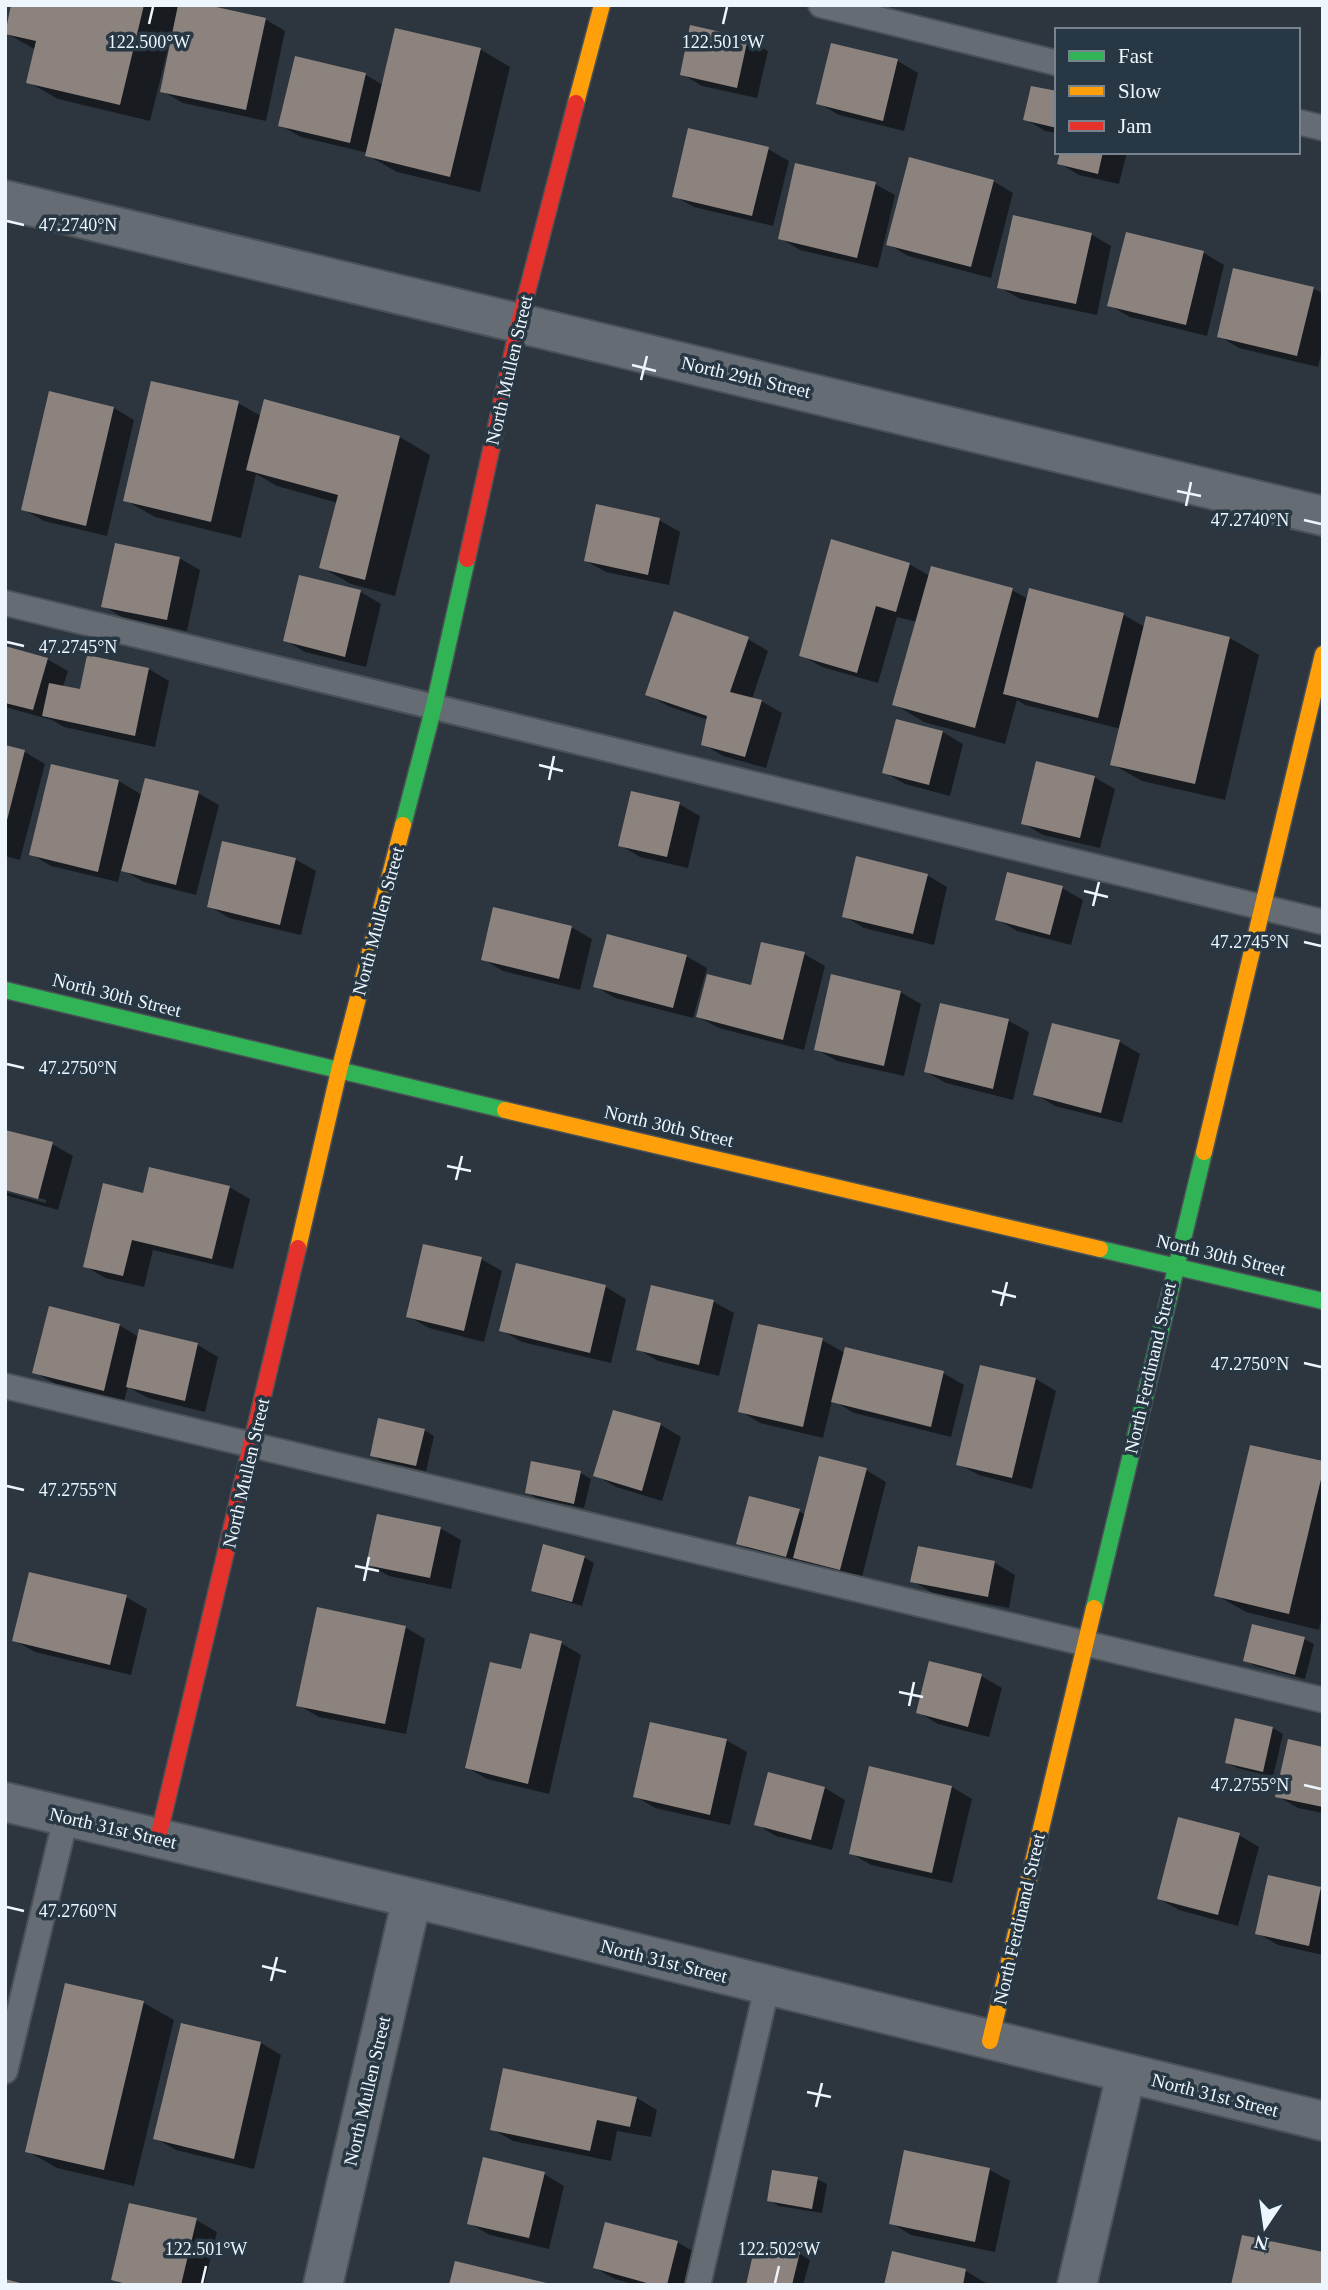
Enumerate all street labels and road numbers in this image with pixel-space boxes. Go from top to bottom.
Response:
street label: North Mullen Street [482,292,537,447]
street label: North 29th Street [679,352,813,402]
street label: North Mullen Street [348,844,408,998]
street label: North 30th Street [50,969,184,1021]
street label: North 30th Street [602,1101,736,1151]
street label: North 30th Street [1154,1230,1288,1280]
street label: North Ferdinand Street [1120,1280,1180,1456]
street label: North Mullen Street [219,1395,274,1550]
street label: North 31st Street [47,1803,179,1853]
street label: North Ferdinand Street [989,1831,1049,2007]
street label: North 31st Street [598,1935,730,1987]
street label: North Mullen Street [340,2013,395,2168]
street label: North 31st Street [1149,2069,1281,2121]

